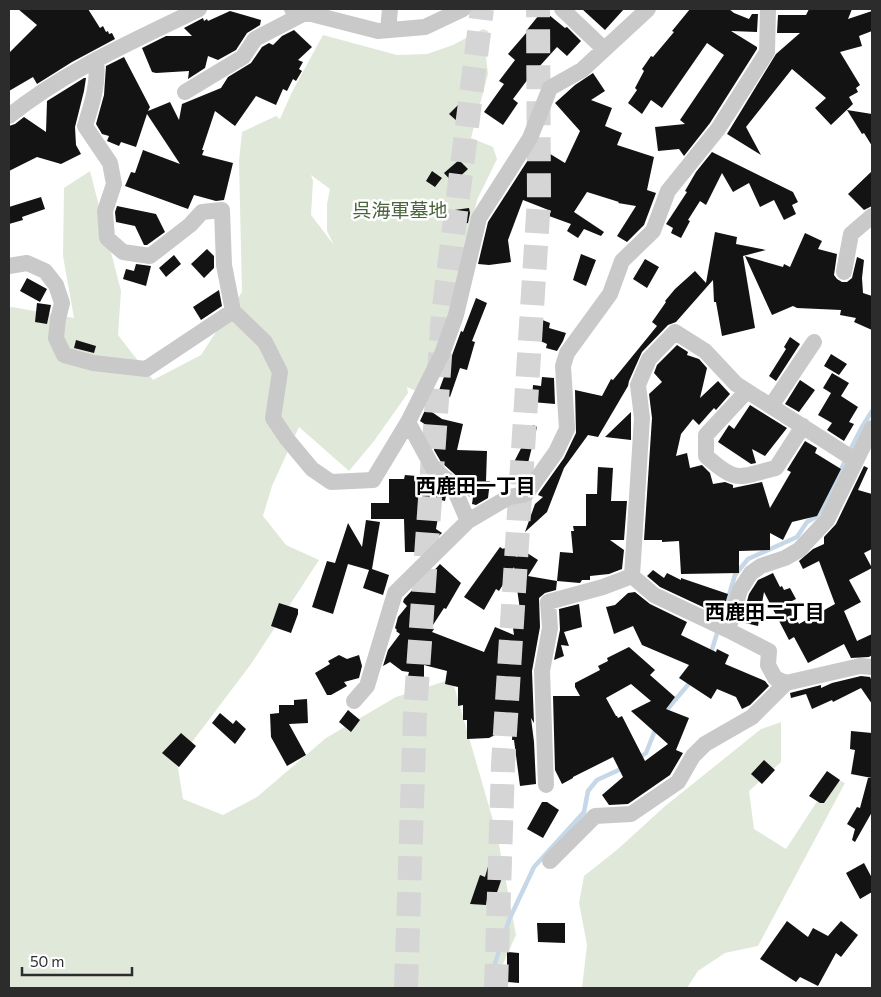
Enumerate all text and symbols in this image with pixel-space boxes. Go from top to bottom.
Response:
park label: 呉海軍墓地 [352,198,448,221]
district label: 西鹿田一丁目 [416,473,536,497]
district label: 西鹿田二丁目 [705,599,825,623]
scale bar [22,944,132,976]
text: 50 m [30,952,64,970]

